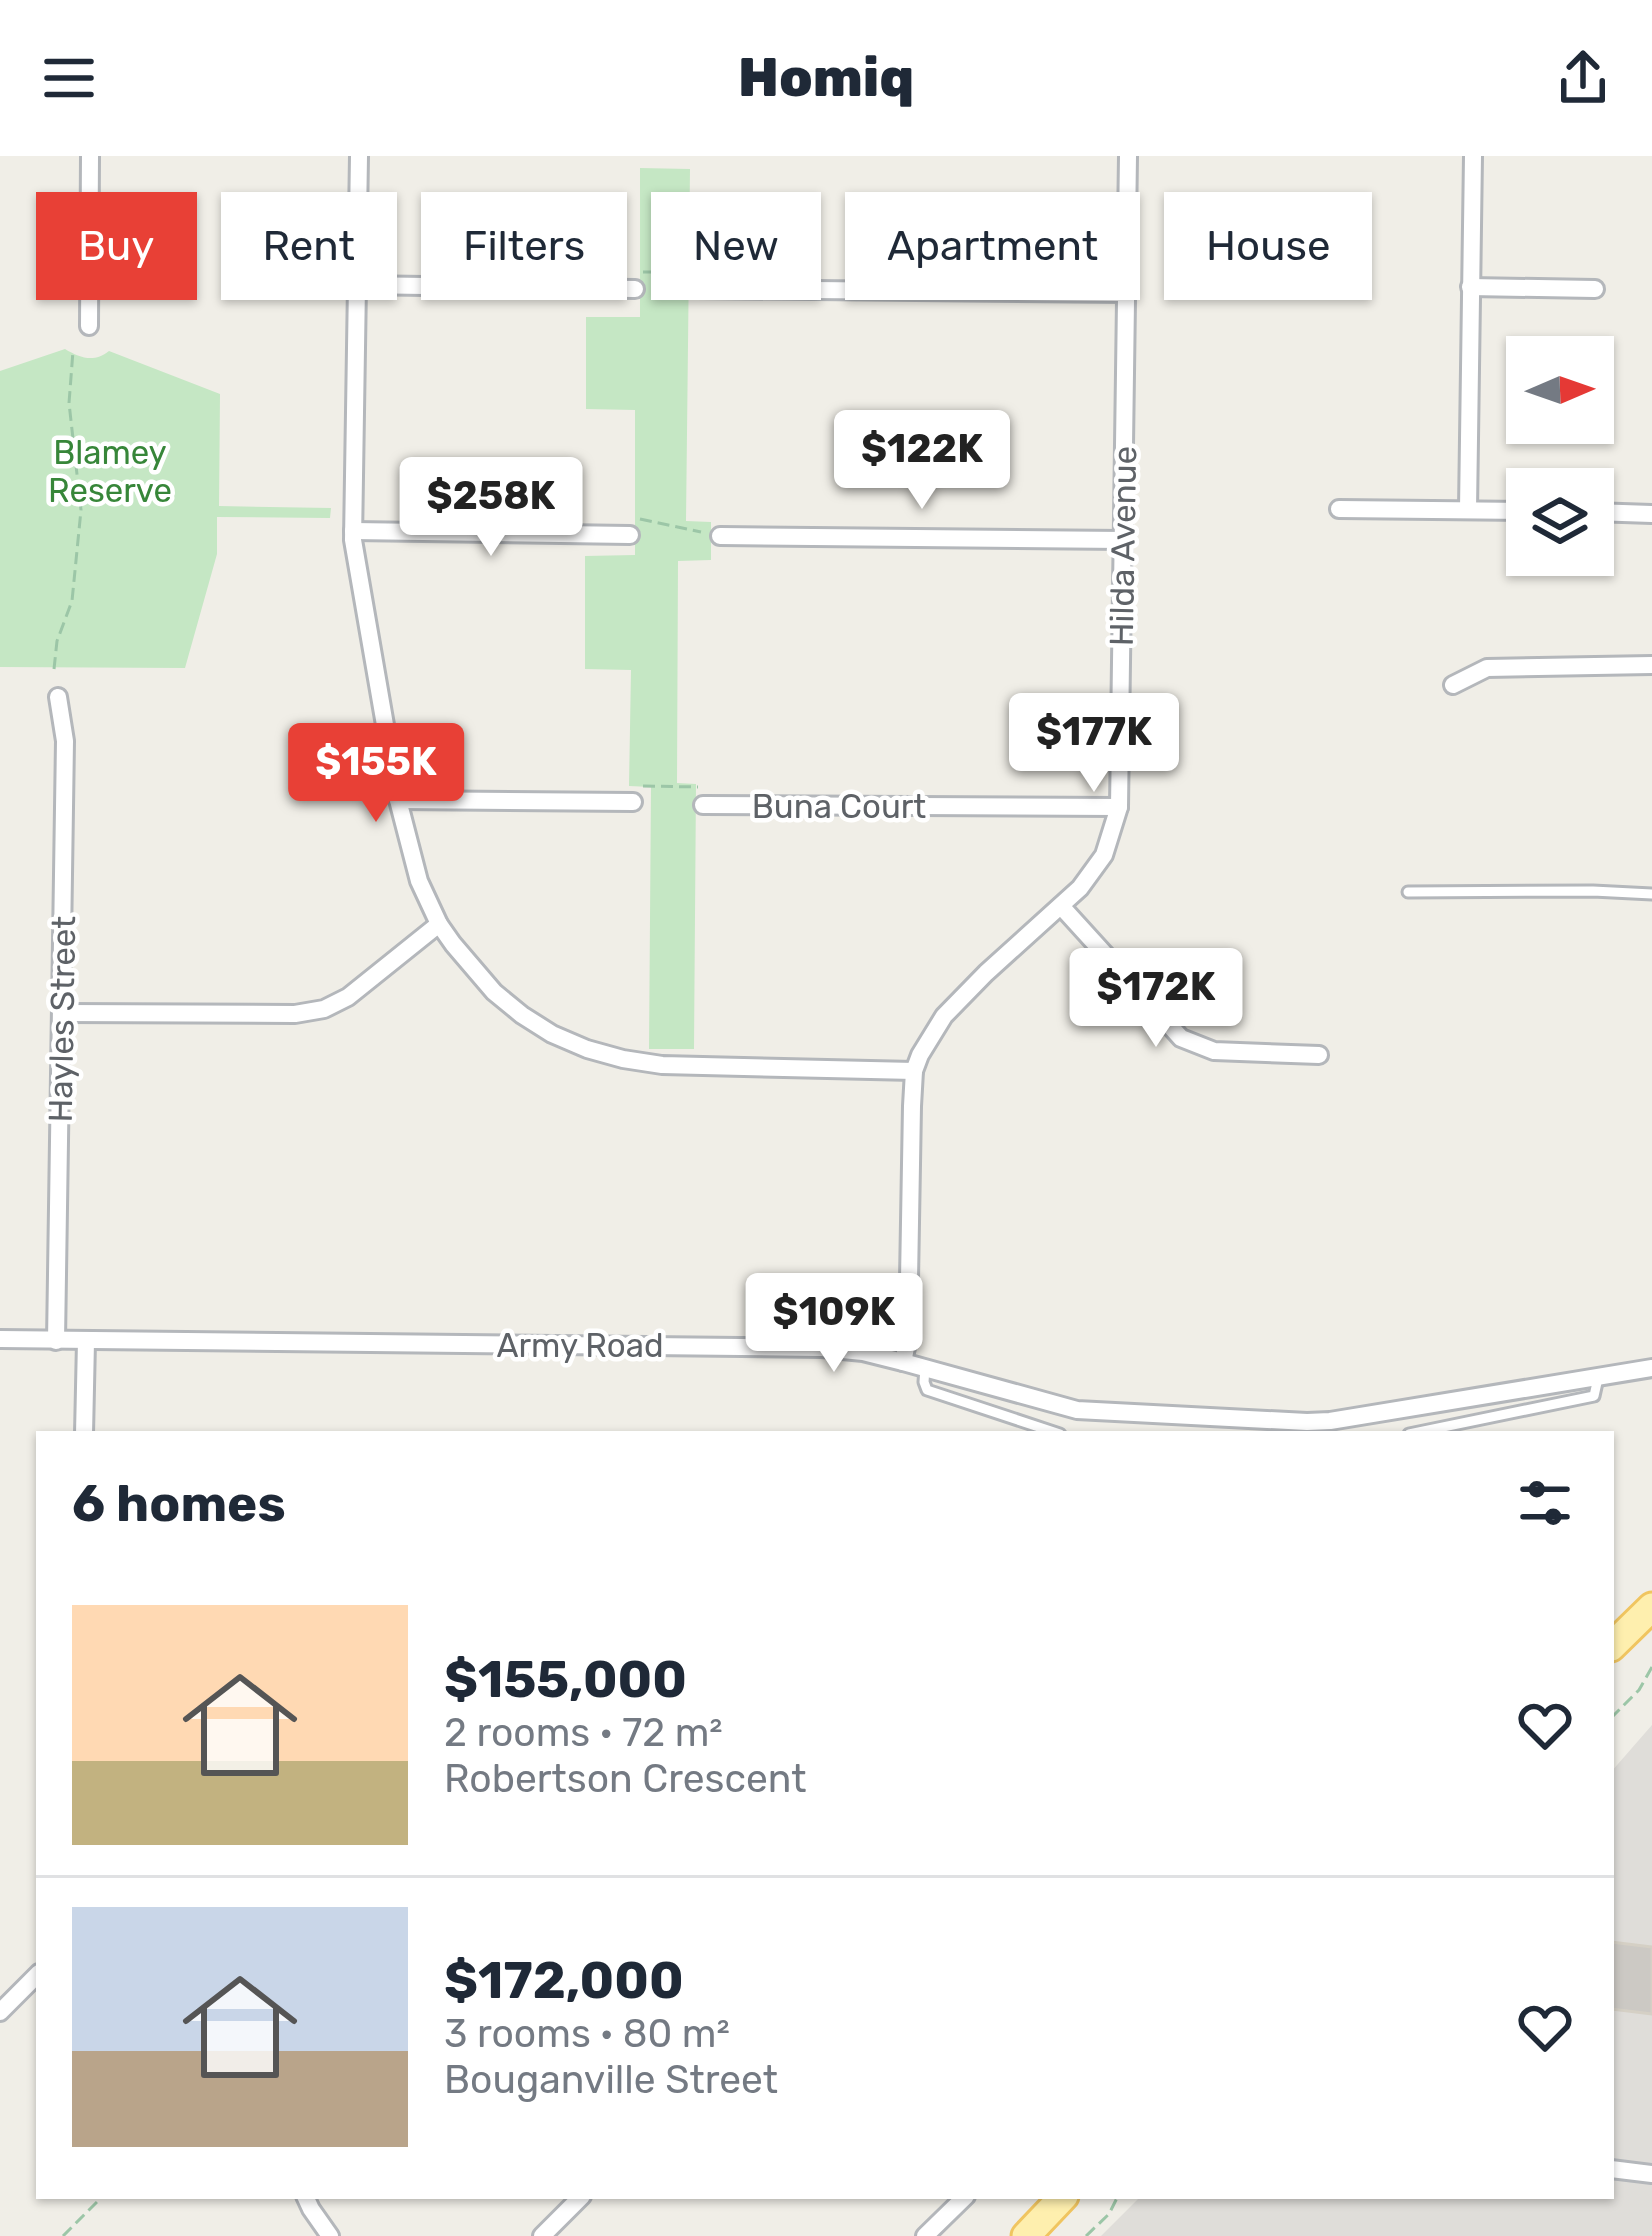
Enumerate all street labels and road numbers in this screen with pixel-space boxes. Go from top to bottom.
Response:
street label: Hilda Avenue [1102,446,1144,646]
street label: Buna Court [752,787,926,826]
street label: Hayles Street [41,915,83,1123]
street label: Army Road [496,1326,664,1365]

